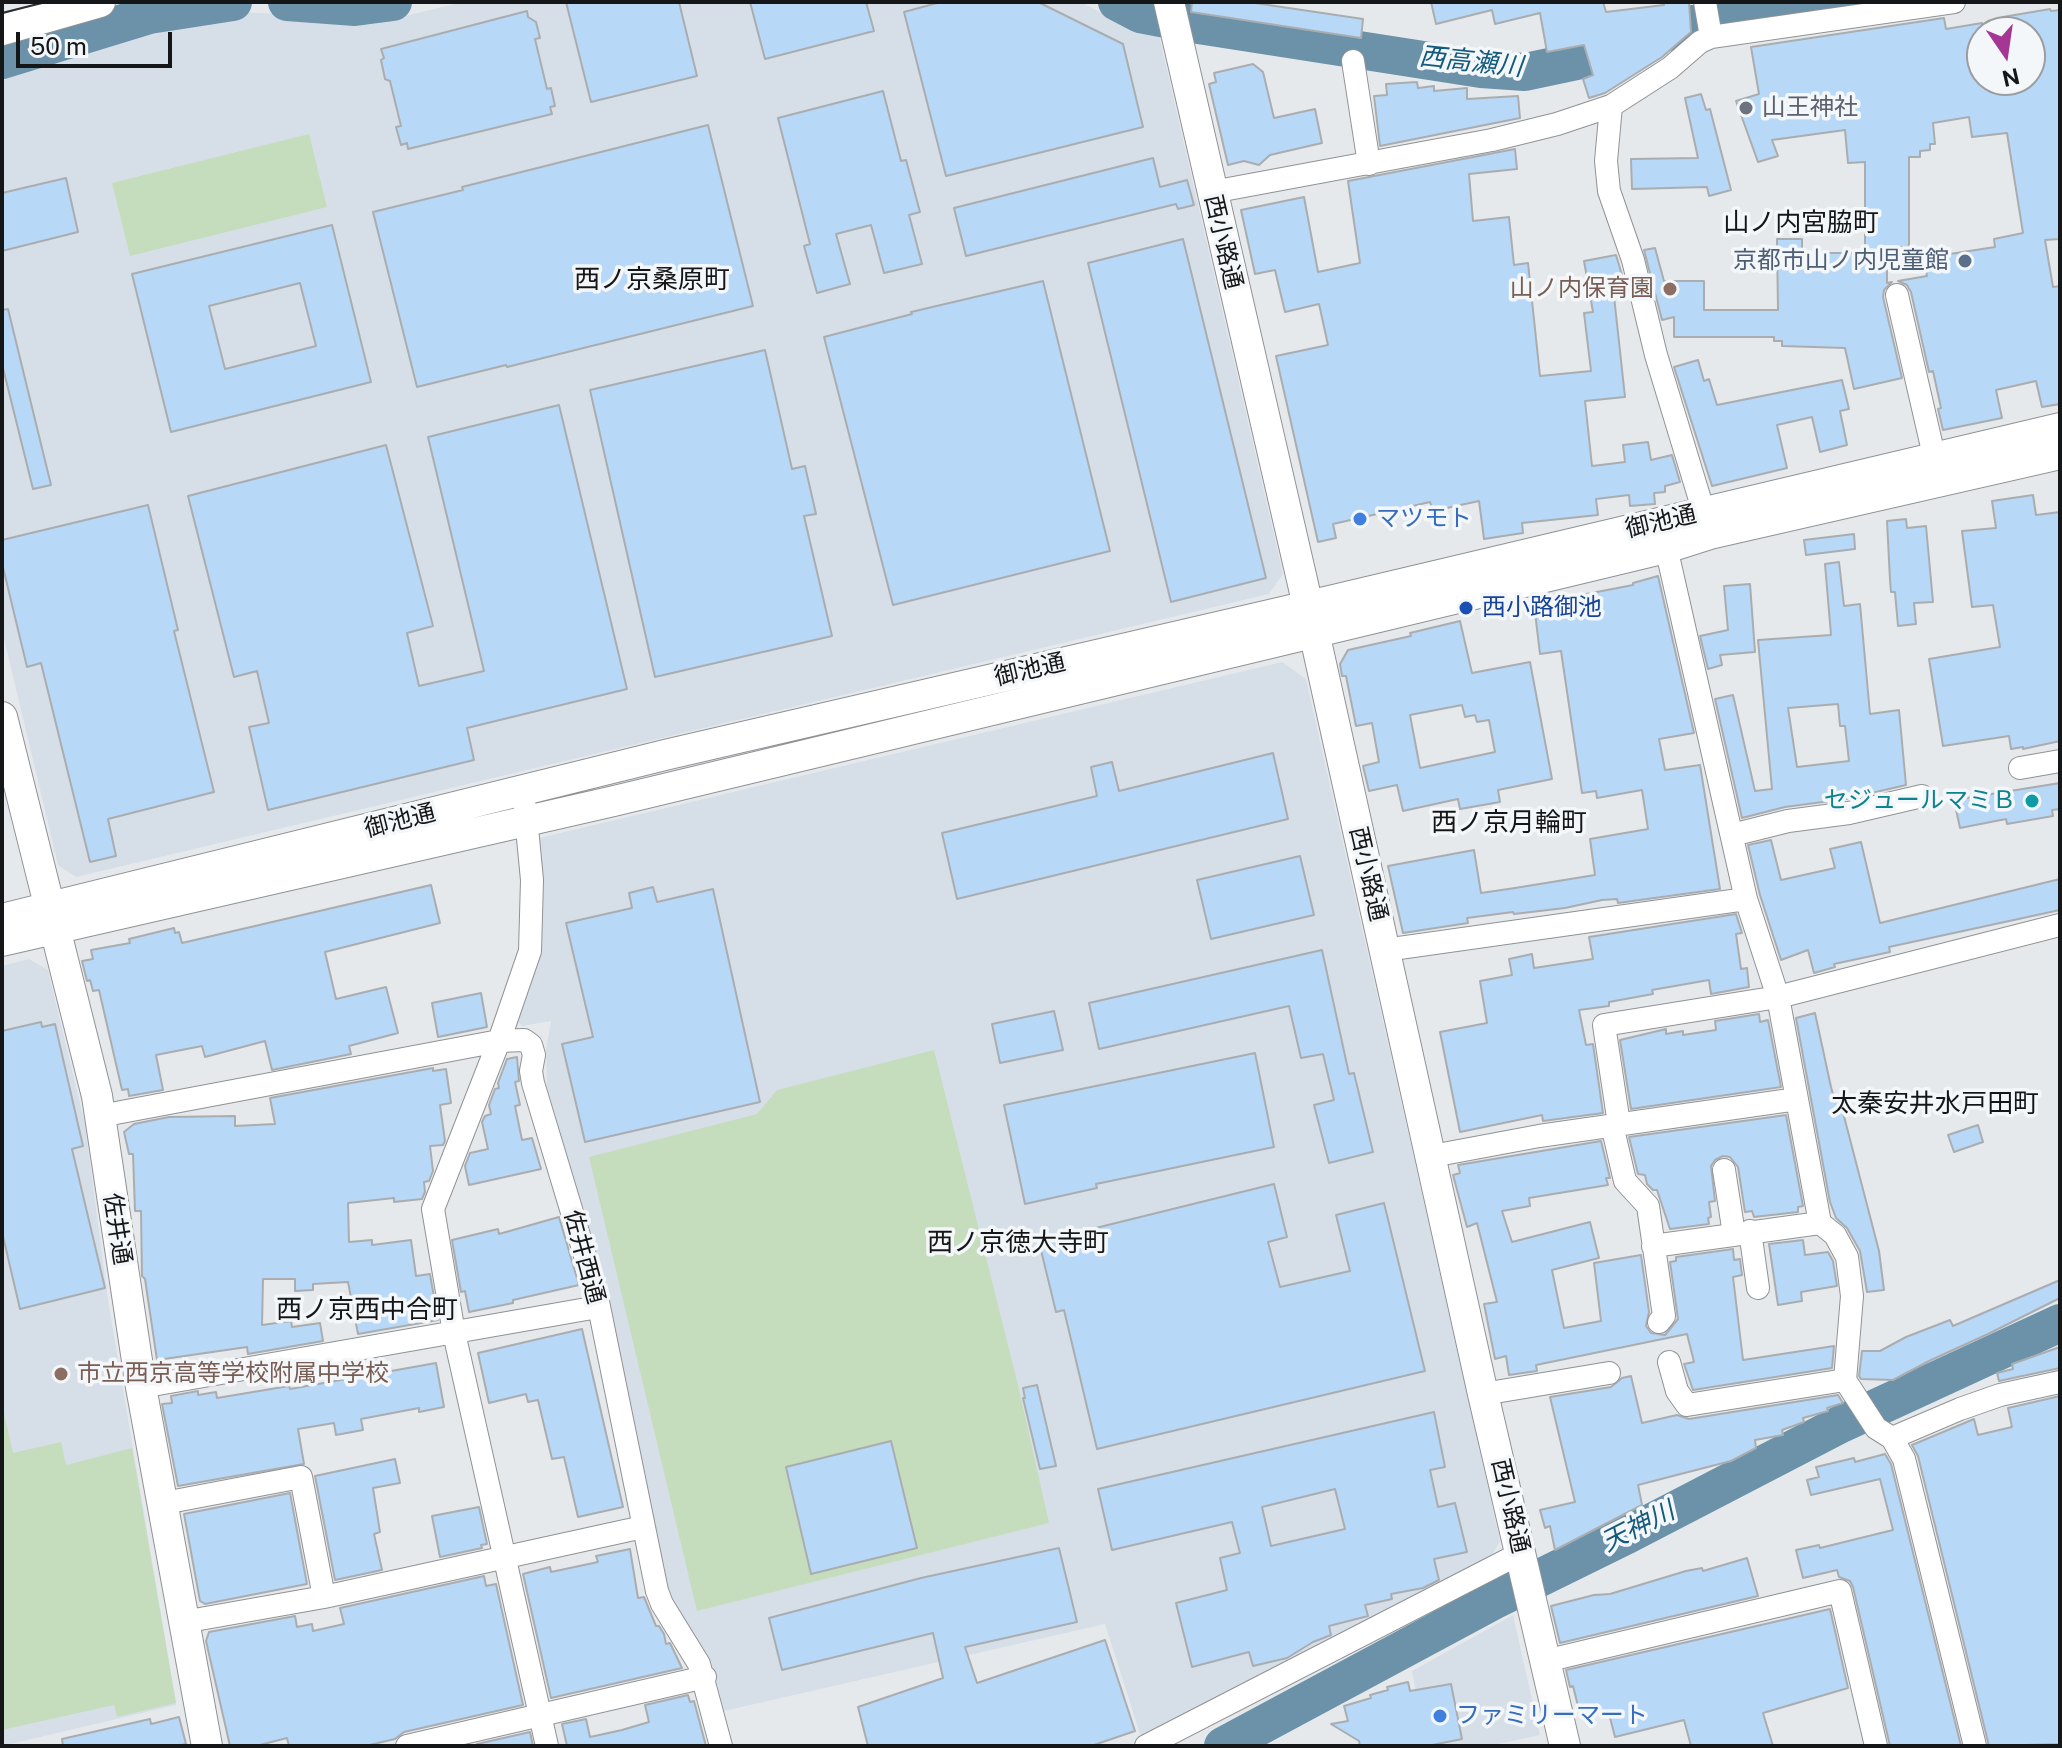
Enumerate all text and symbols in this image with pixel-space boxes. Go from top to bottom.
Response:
scale bar [20,16,176,66]
north arrow [1966,16,2046,96]
text: 50 m [30,32,87,60]
water label: 西高瀬川 [1418,41,1524,83]
text: N [2000,63,2022,92]
place label: 山王神社 [1762,94,1858,122]
marker: 山王神社 [1737,99,1755,117]
street label: 西小路通 [1198,192,1248,292]
district label: 山ノ内宮脇町 [1723,207,1879,239]
place label: 京都市山ノ内児童館 [1733,247,1949,275]
marker: 京都市山ノ内児童館 [1956,252,1974,270]
district label: 西ノ京桑原町 [574,264,730,296]
place label: 山ノ内保育園 [1510,275,1654,303]
marker: 山ノ内保育園 [1661,280,1679,298]
street label: 御池通 [1623,500,1699,544]
place label: マツモト [1376,505,1472,533]
marker: マツモト [1351,510,1369,528]
place label: 西小路御池 [1482,594,1602,622]
marker: 西小路御池 [1457,599,1475,617]
street label: 御池通 [992,648,1068,692]
place label: セジュールマミＢ [1824,787,2016,815]
marker: セジュールマミＢ [2023,792,2041,810]
street label: 御池通 [362,798,438,844]
district label: 西ノ京月輪町 [1431,807,1587,839]
street label: 西小路通 [1343,824,1393,924]
district label: 太秦安井水戸田町 [1831,1088,2039,1120]
street label: 佐井通 [97,1191,137,1267]
street label: 佐井西通 [558,1207,610,1307]
district label: 西ノ京徳大寺町 [927,1227,1109,1259]
district label: 西ノ京西中合町 [276,1294,458,1326]
place label: 市立西京高等学校附属中学校 [77,1360,389,1388]
marker: 市立西京高等学校附属中学校 [52,1365,70,1383]
street label: 西小路通 [1485,1456,1535,1556]
water label: 天神川 [1596,1495,1680,1559]
place label: ファミリーマート [1456,1702,1648,1730]
marker: ファミリーマート [1431,1707,1449,1725]

